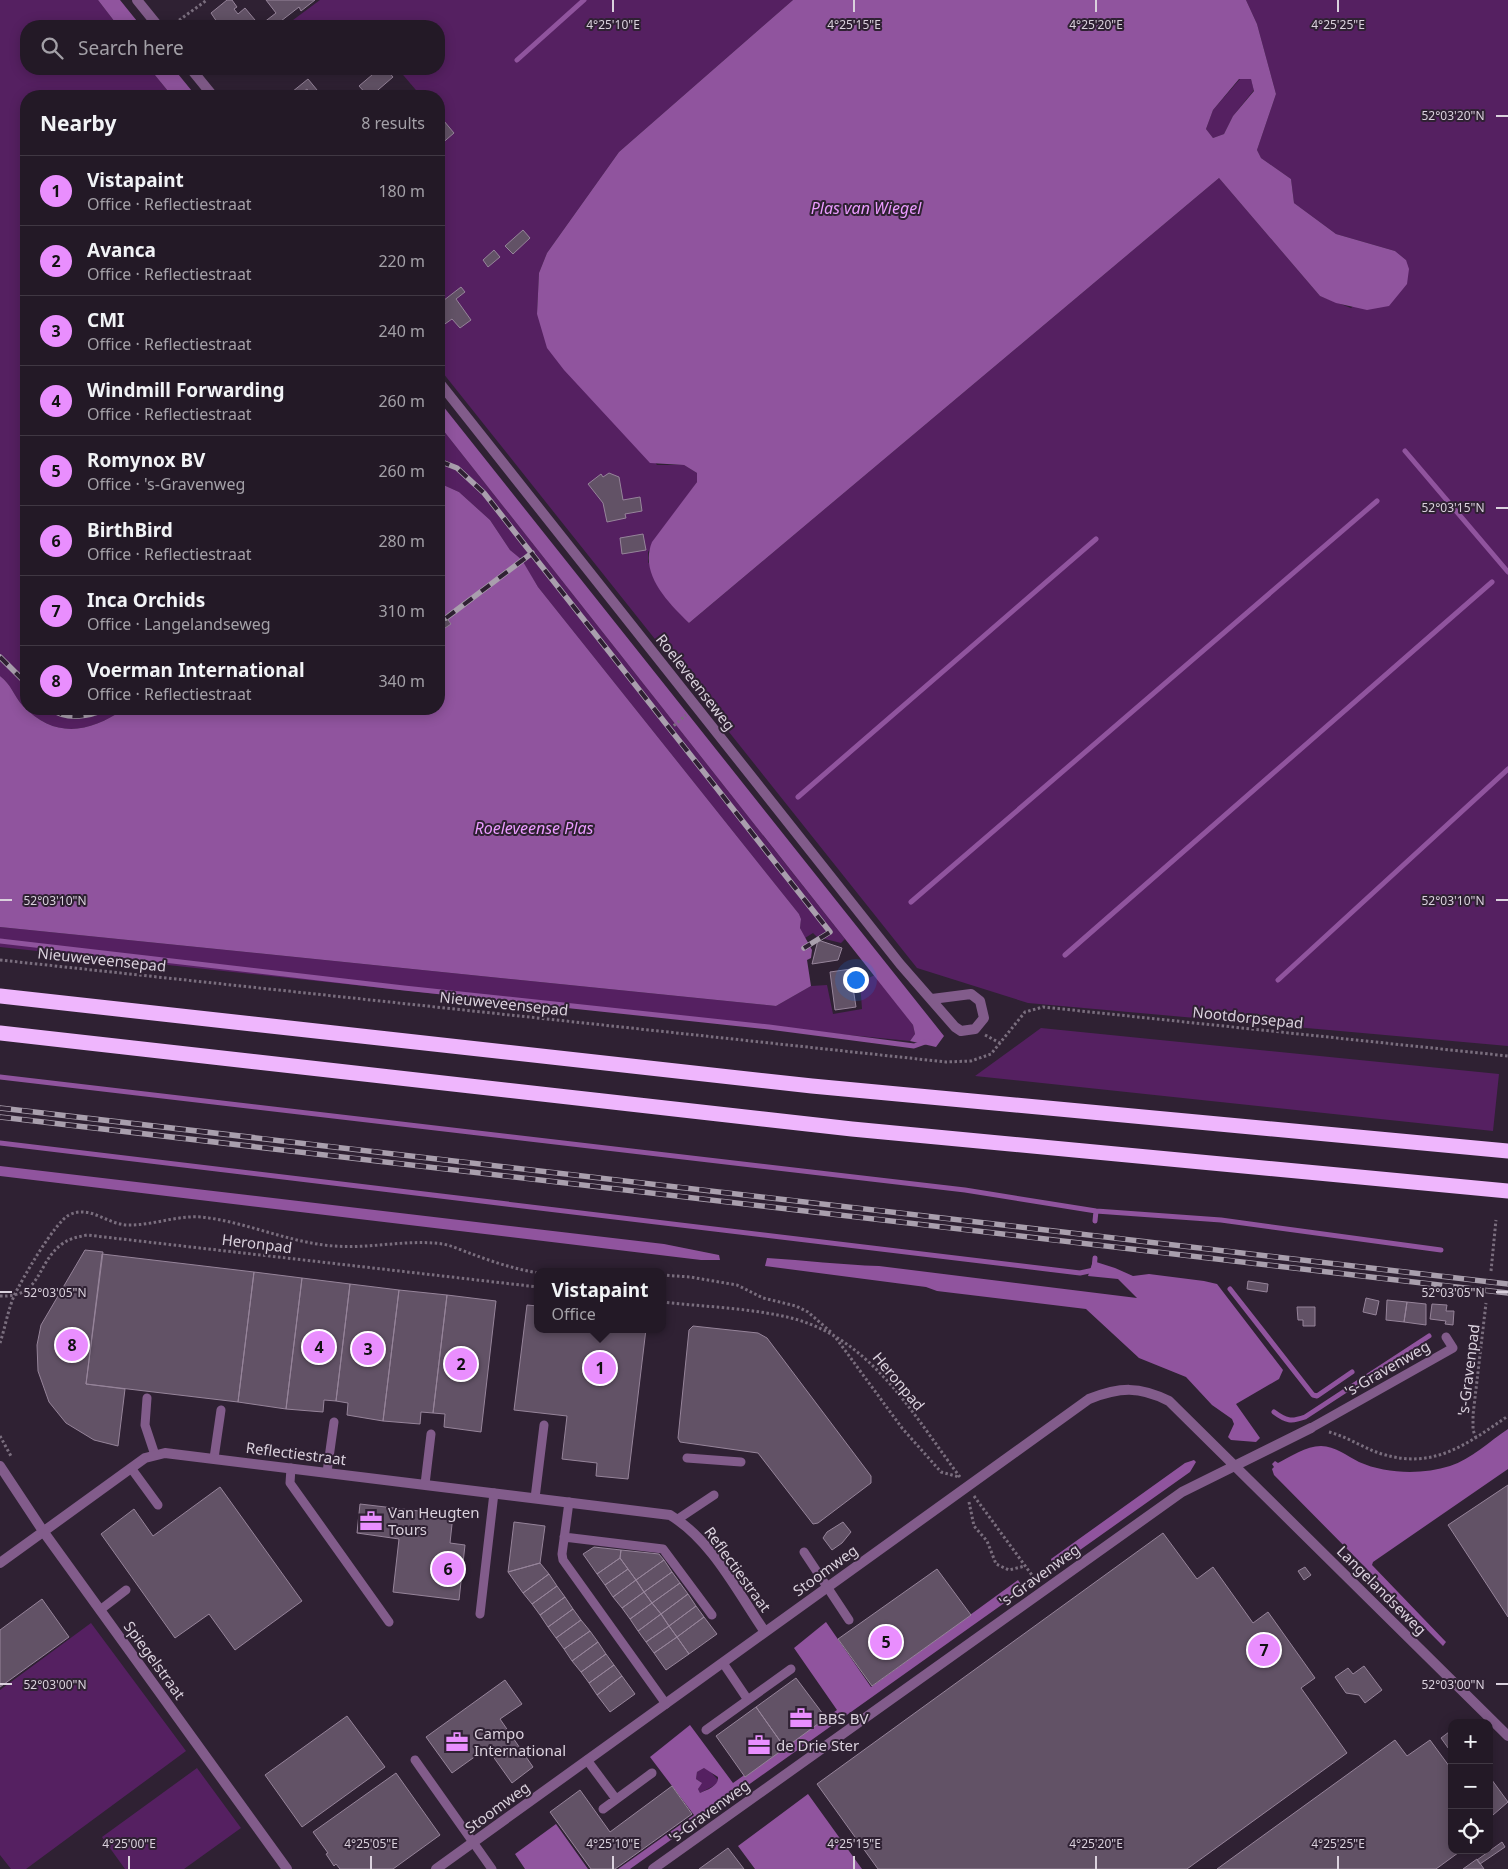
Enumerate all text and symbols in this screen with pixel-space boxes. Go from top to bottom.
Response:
text: 4°25'10"E [586,16,640,33]
text: 4°25'15"E [827,16,881,33]
text: 4°25'20"E [1069,16,1123,33]
text: 4°25'25"E [1311,16,1365,33]
search box [20,20,445,75]
icon: search [38,34,66,62]
text: Search here [78,35,184,61]
text: 52°03'20"N [1421,107,1485,124]
text: Nearby [40,109,116,137]
text: 8 results [361,112,425,134]
text: Vistapaint [87,167,184,193]
text: 1 [51,180,61,202]
text: 180 m [378,180,425,202]
text: Office · Reflectiestraat [87,193,252,215]
water label: Plas van Wiegel [811,197,922,219]
text: Avanca [87,237,156,263]
text: 2 [51,250,61,272]
text: 220 m [378,250,425,272]
text: Office · Reflectiestraat [87,263,252,285]
text: CMI [87,307,125,333]
text: 3 [51,320,61,342]
text: 240 m [378,320,425,342]
text: Office · Reflectiestraat [87,333,252,355]
text: Windmill Forwarding [87,377,285,403]
text: 4 [51,390,61,412]
text: 260 m [378,390,425,412]
text: Office · Reflectiestraat [87,403,252,425]
text: Romynox BV [87,447,205,473]
text: 5 [51,460,61,482]
text: 260 m [378,460,425,482]
text: Office · 's-Gravenweg [87,473,245,495]
text: 52°03'15"N [1421,499,1485,516]
text: BirthBird [87,517,173,543]
text: 6 [51,530,61,552]
text: 280 m [378,530,425,552]
text: Office · Reflectiestraat [87,543,252,565]
text: Inca Orchids [87,587,205,613]
text: 7 [51,600,61,622]
text: 310 m [378,600,425,622]
text: Office · Langelandseweg [87,613,271,635]
street label: Roeleveenseweg [652,630,740,734]
text: Voerman International [87,657,305,683]
text: 8 [51,670,61,692]
text: 340 m [378,670,425,692]
text: Office · Reflectiestraat [87,683,252,705]
water label: Roeleveense Plas [475,817,594,839]
text: 52°03'10"N [23,892,87,909]
text: 52°03'10"N [1421,892,1485,909]
street label: Nieuweveensepad [37,942,167,976]
your location [843,967,869,993]
street label: Nieuweveensepad [439,986,569,1020]
street label: Nootdorpsepad [1192,1001,1304,1033]
street label: Heronpad [221,1229,293,1257]
popup [534,1268,666,1333]
text: Vistapaint [552,1277,648,1303]
text: 52°03'05"N [23,1284,87,1301]
text: 52°03'05"N [1421,1284,1485,1301]
text: Office [552,1303,596,1325]
street label: 's-Gravenpad [1452,1323,1484,1417]
pin: 8 [56,1326,88,1364]
pin: 4 [303,1328,335,1366]
pin: 3 [352,1330,384,1368]
street label: 's-Gravenweg [1341,1336,1433,1400]
pin: 2 [445,1345,477,1383]
street label: Heronpad [869,1347,929,1415]
pin: 1 [584,1349,616,1387]
street label: Reflectiestraat [245,1437,348,1469]
place label: Van Heugten Tours [388,1502,480,1539]
office icon: Van Heugten Tours [358,1508,384,1534]
street label: Reflectiestraat [700,1522,776,1616]
street label: 's-Gravenweg [995,1539,1083,1611]
street label: Stoomweg [789,1540,861,1600]
street label: Langelandseweg [1333,1541,1431,1639]
pin: 6 [432,1550,464,1588]
street label: Spiegelstraat [120,1617,190,1704]
pin: 5 [870,1623,902,1661]
pin: 7 [1248,1631,1280,1669]
text: 52°03'00"N [23,1676,87,1693]
text: 52°03'00"N [1421,1676,1485,1693]
office icon: BBS BV [788,1705,814,1731]
place label: BBS BV [818,1708,868,1728]
map controls [1448,1719,1493,1854]
button: + [1448,1719,1493,1764]
place label: Campo International [474,1723,566,1760]
office icon: Campo International [444,1729,470,1755]
office icon: de Drie Ster [746,1732,772,1758]
place label: de Drie Ster [776,1735,859,1755]
button: − [1448,1764,1493,1809]
street label: 's-Gravenweg [665,1775,753,1847]
street label: Stoomweg [461,1777,533,1837]
button: locate [1448,1809,1493,1854]
text: 4°25'00"E [102,1835,156,1852]
text: 4°25'05"E [344,1835,398,1852]
text: 4°25'10"E [586,1835,640,1852]
text: 4°25'15"E [827,1835,881,1852]
text: 4°25'20"E [1069,1835,1123,1852]
text: 4°25'25"E [1311,1835,1365,1852]

